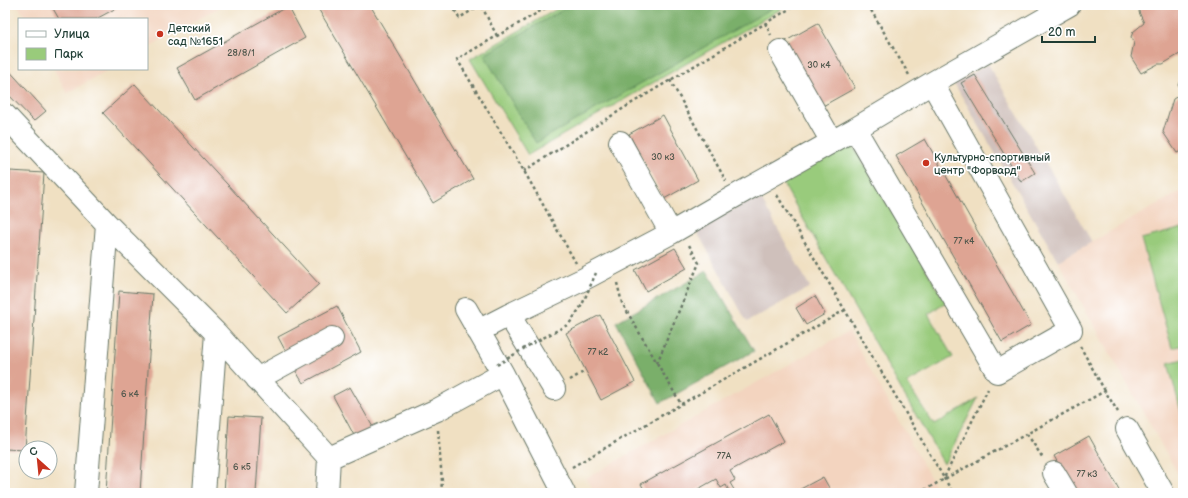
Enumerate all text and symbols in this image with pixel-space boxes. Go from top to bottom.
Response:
legend [18,18,148,70]
scale bar [1042,18,1095,44]
place label: Детский сад №1651 [168,22,223,48]
text: 20 m [1048,25,1075,40]
text: Улица [54,27,90,42]
marker: Детский сад №1651 [155,29,165,39]
text: Парк [54,47,84,62]
house number: 28/8/1 [227,48,255,59]
house number: 30 к4 [807,60,831,71]
place label: Культурно-спортивный центр "Форвард" [934,151,1050,177]
house number: 30 к3 [651,152,675,163]
marker: Культурно-спортивный центр "Форвард" [921,158,931,168]
house number: 77 к4 [953,236,975,247]
house number: 77 к2 [588,347,609,358]
house number: 6 к4 [121,389,140,400]
north arrow [18,440,58,480]
text: С [27,444,40,459]
house number: 77А [717,451,732,462]
house number: 6 к5 [233,462,251,473]
house number: 77 к3 [1076,469,1098,480]

